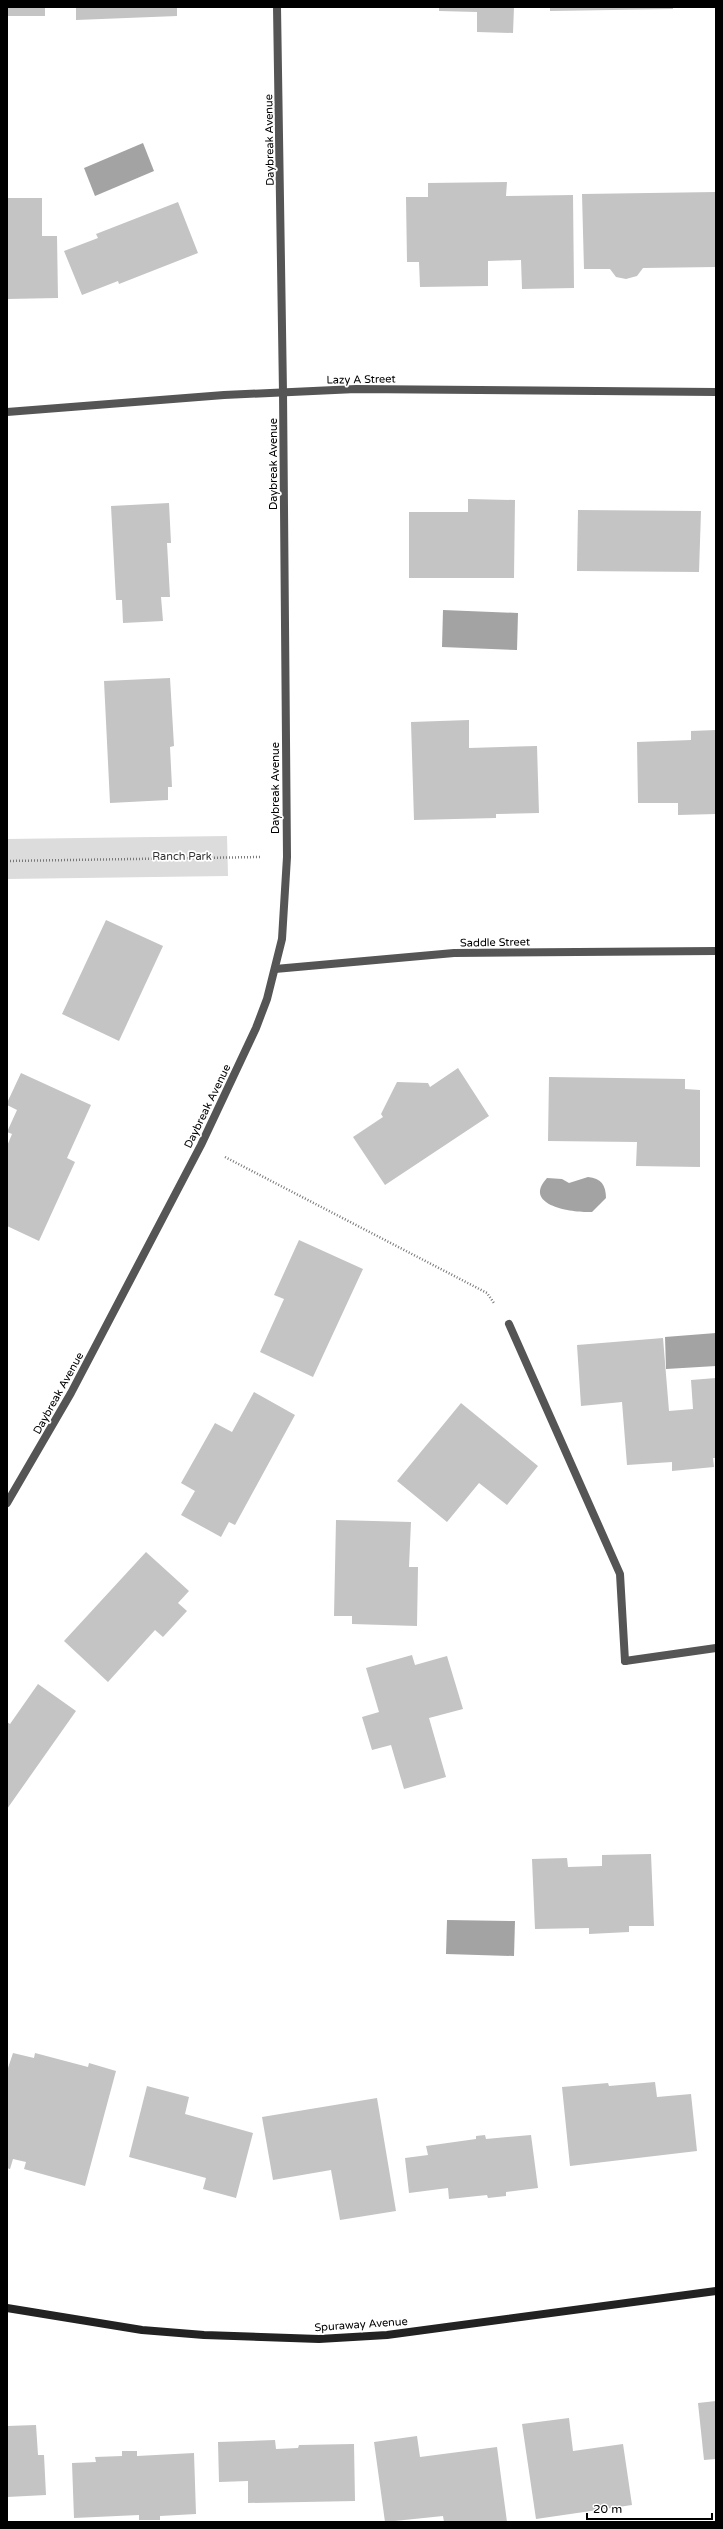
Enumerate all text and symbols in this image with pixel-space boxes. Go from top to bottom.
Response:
street label: Daybreak Avenue [262,94,277,186]
street label: Lazy A Street [326,372,396,387]
street label: Daybreak Avenue [267,418,280,510]
street label: Daybreak Avenue [269,742,282,834]
park label: Ranch Park [152,850,212,863]
street label: Saddle Street [460,935,530,950]
street label: Daybreak Avenue [181,1062,233,1150]
street label: Daybreak Avenue [31,1350,86,1437]
street label: Spuraway Avenue [314,2315,408,2334]
scale bar [587,2495,712,2521]
text: 20 m [593,2502,622,2516]

